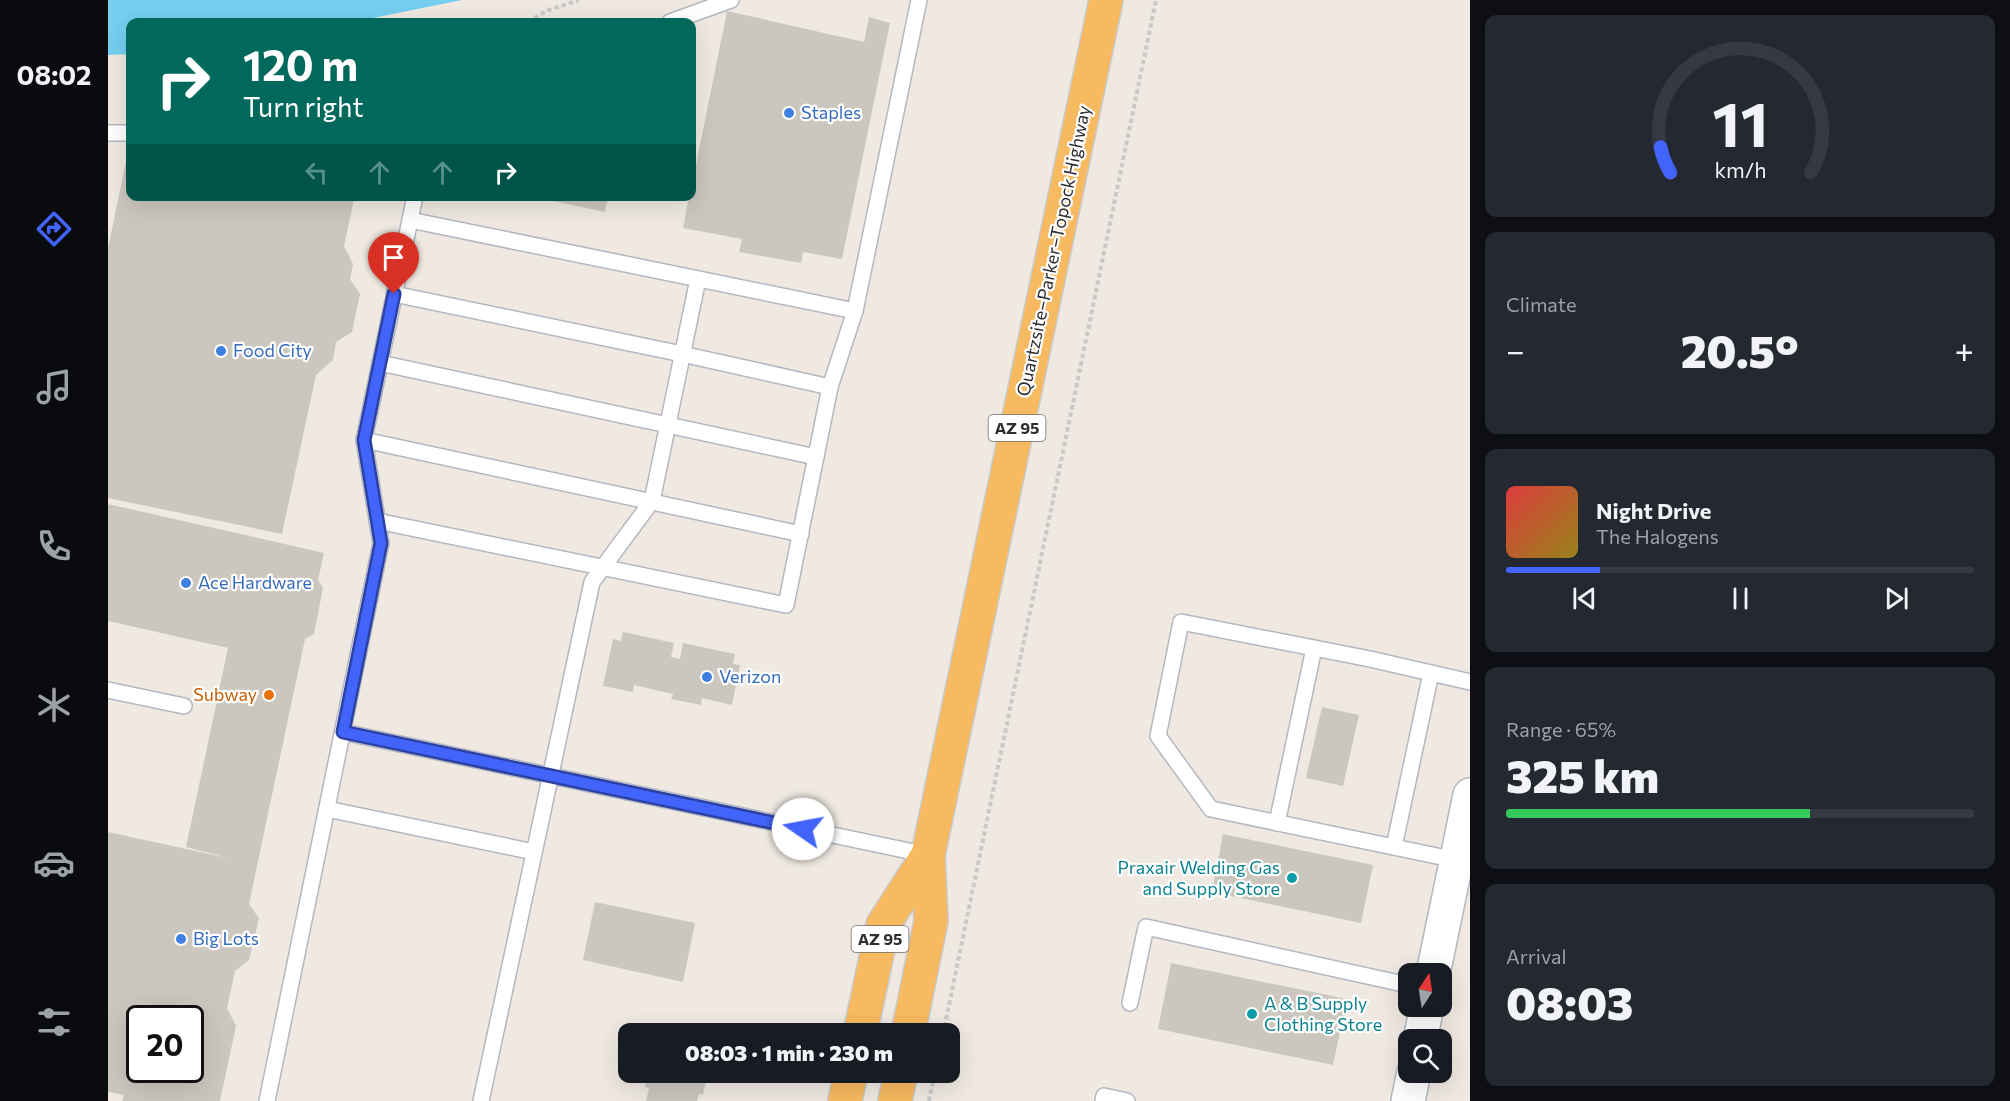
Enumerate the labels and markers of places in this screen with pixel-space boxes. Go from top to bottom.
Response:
place label: Staples [801,101,861,123]
marker: Staples [782,106,796,120]
pin [368,232,419,294]
place label: Food City [233,339,312,361]
marker: Food City [214,344,228,358]
place label: Ace Hardware [198,571,312,593]
marker: Ace Hardware [179,576,193,590]
place label: Verizon [719,665,781,687]
marker: Verizon [700,670,714,684]
place label: Subway [193,683,257,705]
marker: Subway [262,688,276,702]
place label: Praxair Welding Gas and Supply Store [1118,856,1280,899]
marker: Praxair Welding Gas and Supply Store [1285,871,1299,885]
place label: Big Lots [193,927,259,949]
marker: Big Lots [174,932,188,946]
place label: A & B Supply Clothing Store [1264,992,1382,1035]
marker: A & B Supply Clothing Store [1245,1007,1259,1021]

